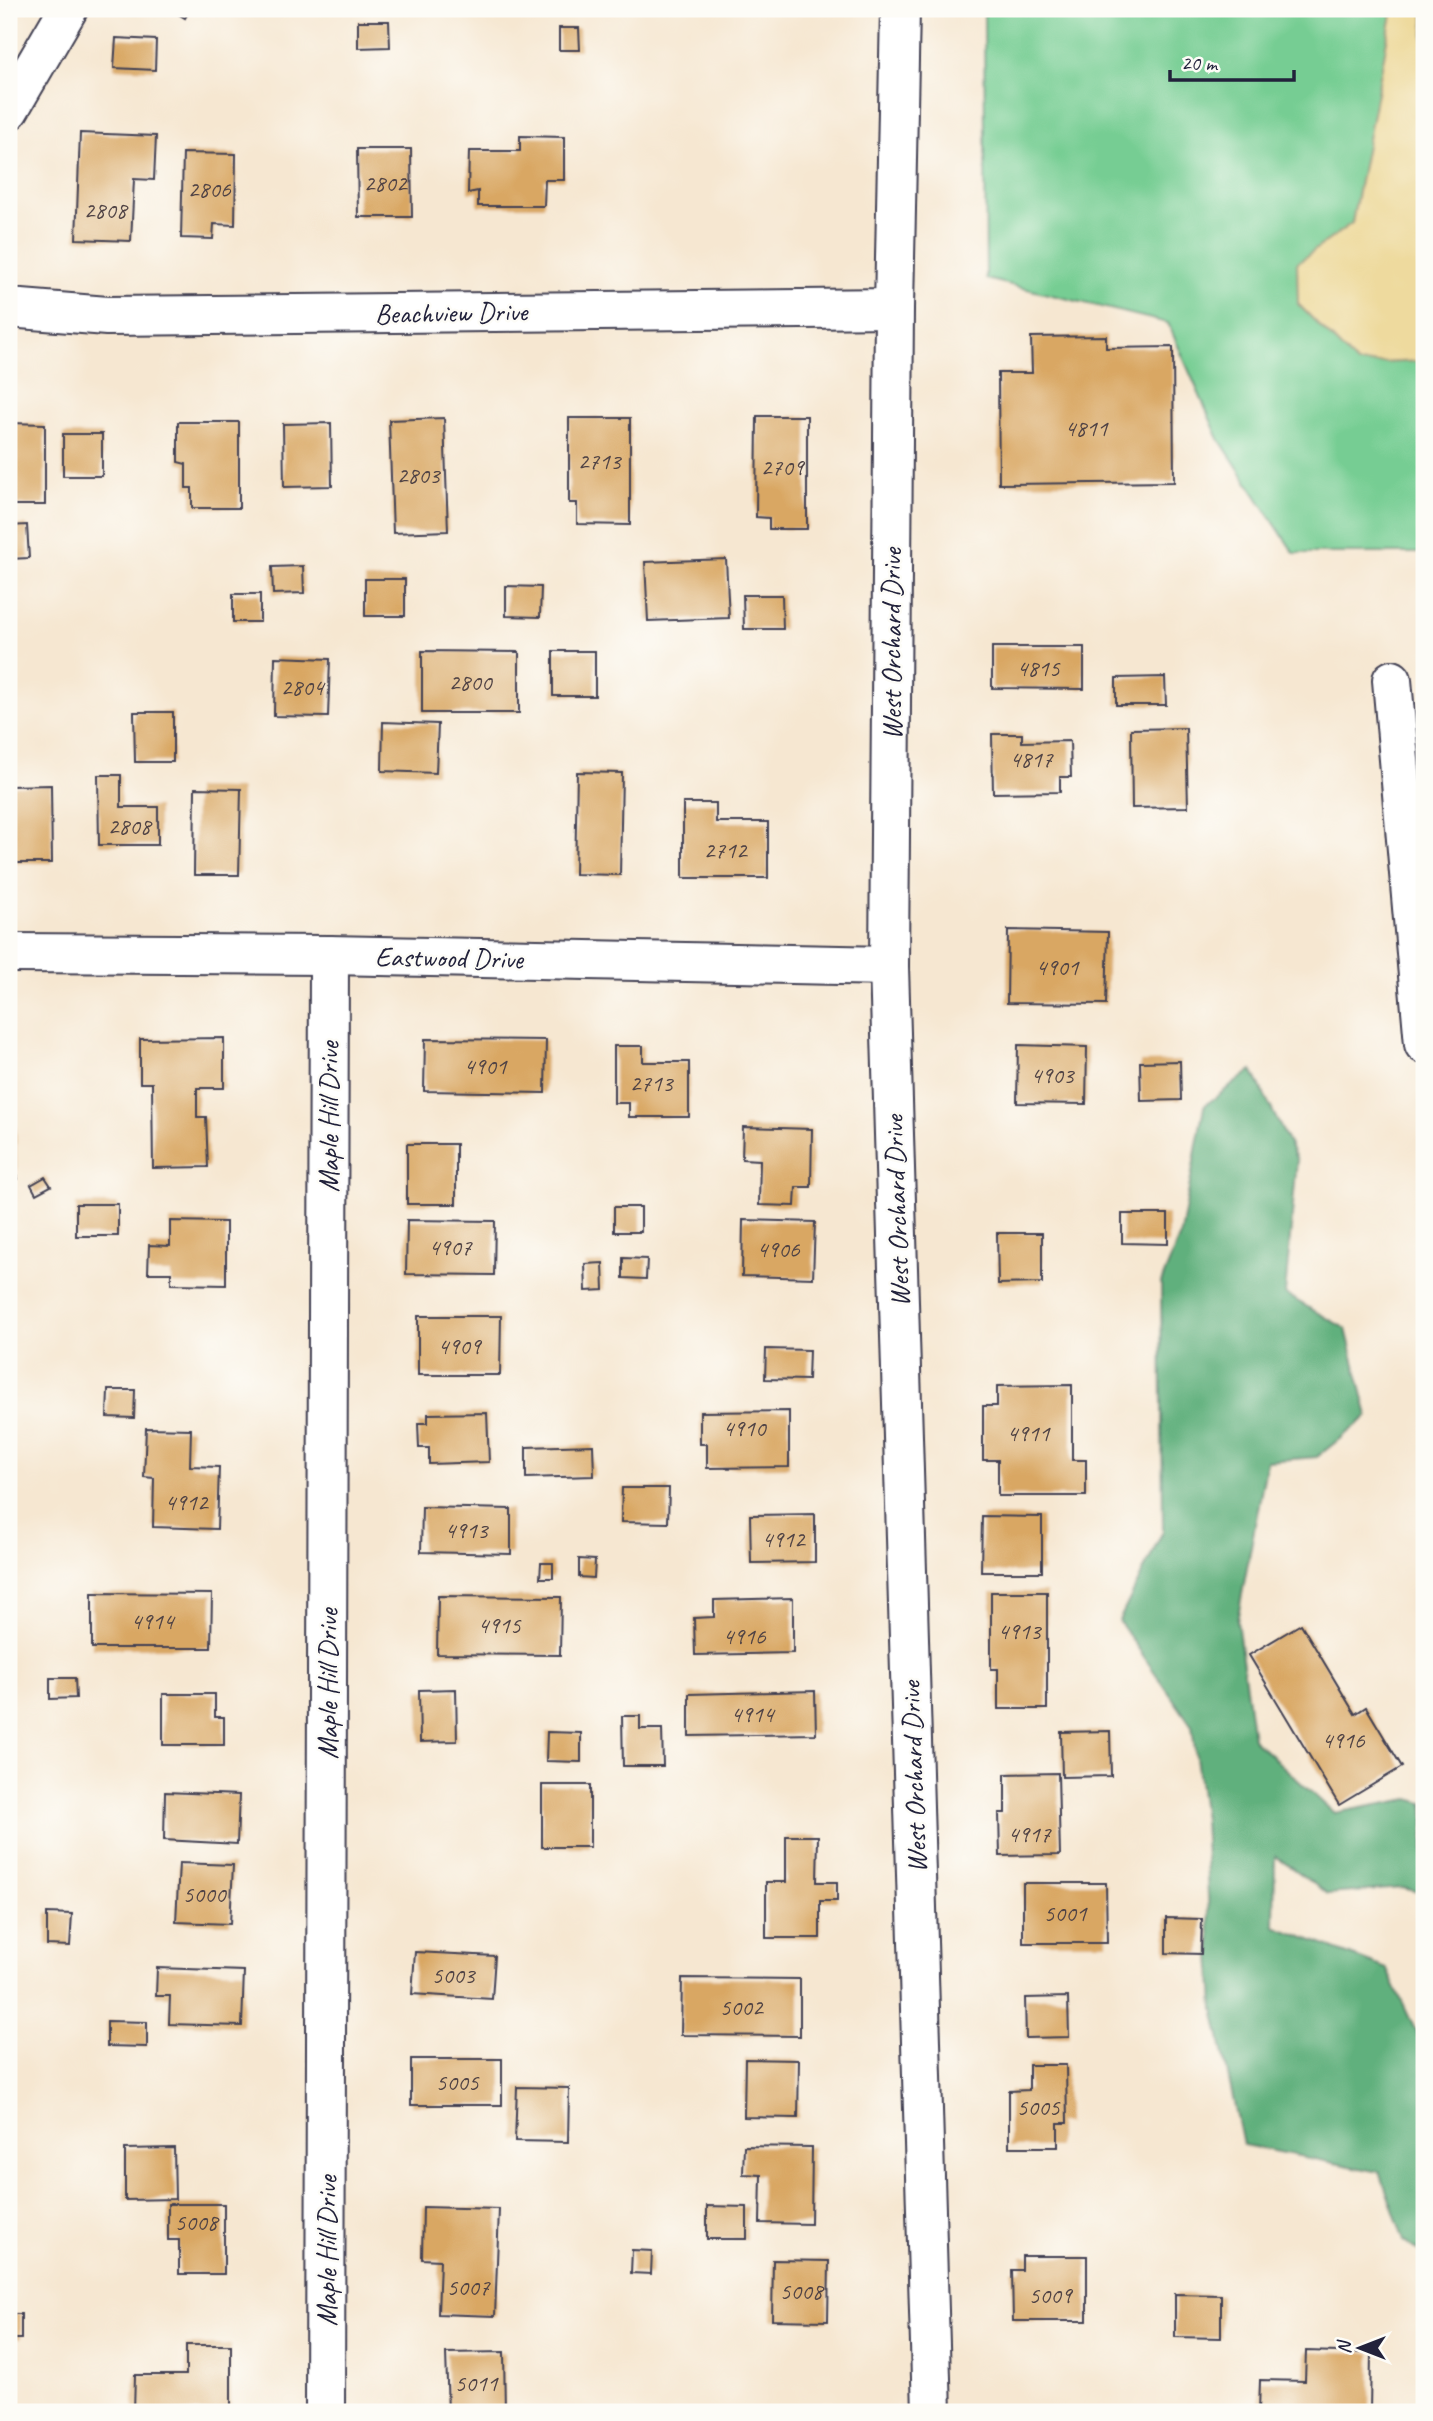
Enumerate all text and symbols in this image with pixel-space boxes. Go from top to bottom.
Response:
scale bar [1170,38,1295,82]
text: 20 m [1181,50,1219,76]
house number: 2802 [363,168,409,198]
house number: 2806 [187,174,232,204]
house number: 2808 [83,195,129,225]
street label: Beachview Drive [375,294,529,331]
house number: 4811 [1064,413,1109,443]
house number: 2713 [577,446,623,476]
house number: 2709 [760,452,806,482]
house number: 2803 [396,460,442,490]
street label: West Orchard Drive [874,546,909,740]
house number: 4815 [1016,653,1061,683]
house number: 2800 [448,667,494,697]
house number: 2804 [280,672,326,702]
house number: 4817 [1009,744,1054,774]
house number: 2808 [107,811,153,841]
house number: 2712 [703,835,749,865]
street label: Eastwood Drive [375,939,525,976]
house number: 4901 [1035,952,1080,982]
street label: Maple Hill Drive [311,1040,346,1192]
house number: 4901 [463,1051,508,1081]
house number: 4903 [1030,1060,1076,1090]
house number: 2713 [629,1068,675,1098]
street label: West Orchard Drive [876,1113,917,1307]
house number: 4907 [428,1232,473,1262]
house number: 4906 [756,1234,801,1264]
house number: 4909 [437,1331,483,1361]
house number: 4910 [722,1413,768,1443]
house number: 4911 [1006,1418,1051,1448]
house number: 4912 [164,1487,210,1517]
house number: 4913 [444,1515,490,1545]
house number: 4912 [761,1524,807,1554]
house number: 4914 [130,1606,176,1636]
street label: Maple Hill Drive [310,1607,345,1759]
house number: 4915 [477,1610,522,1640]
house number: 4913 [997,1616,1043,1646]
house number: 4916 [722,1621,767,1651]
street label: West Orchard Drive [893,1679,934,1873]
house number: 4914 [730,1699,776,1729]
house number: 4916 [1321,1725,1366,1755]
house number: 4917 [1007,1819,1052,1849]
house number: 5000 [182,1879,228,1909]
house number: 5001 [1043,1898,1088,1928]
house number: 5003 [431,1960,477,1990]
house number: 5002 [719,1992,765,2022]
house number: 5005 [435,2067,480,2097]
house number: 5005 [1016,2092,1061,2122]
street label: Maple Hill Drive [309,2174,344,2326]
house number: 5008 [174,2207,220,2237]
house number: 5007 [446,2272,491,2302]
house number: 5008 [779,2276,825,2306]
house number: 5009 [1028,2280,1074,2310]
north arrow [1324,2312,1394,2382]
text: N [1332,2339,1356,2354]
house number: 5011 [454,2368,499,2398]

